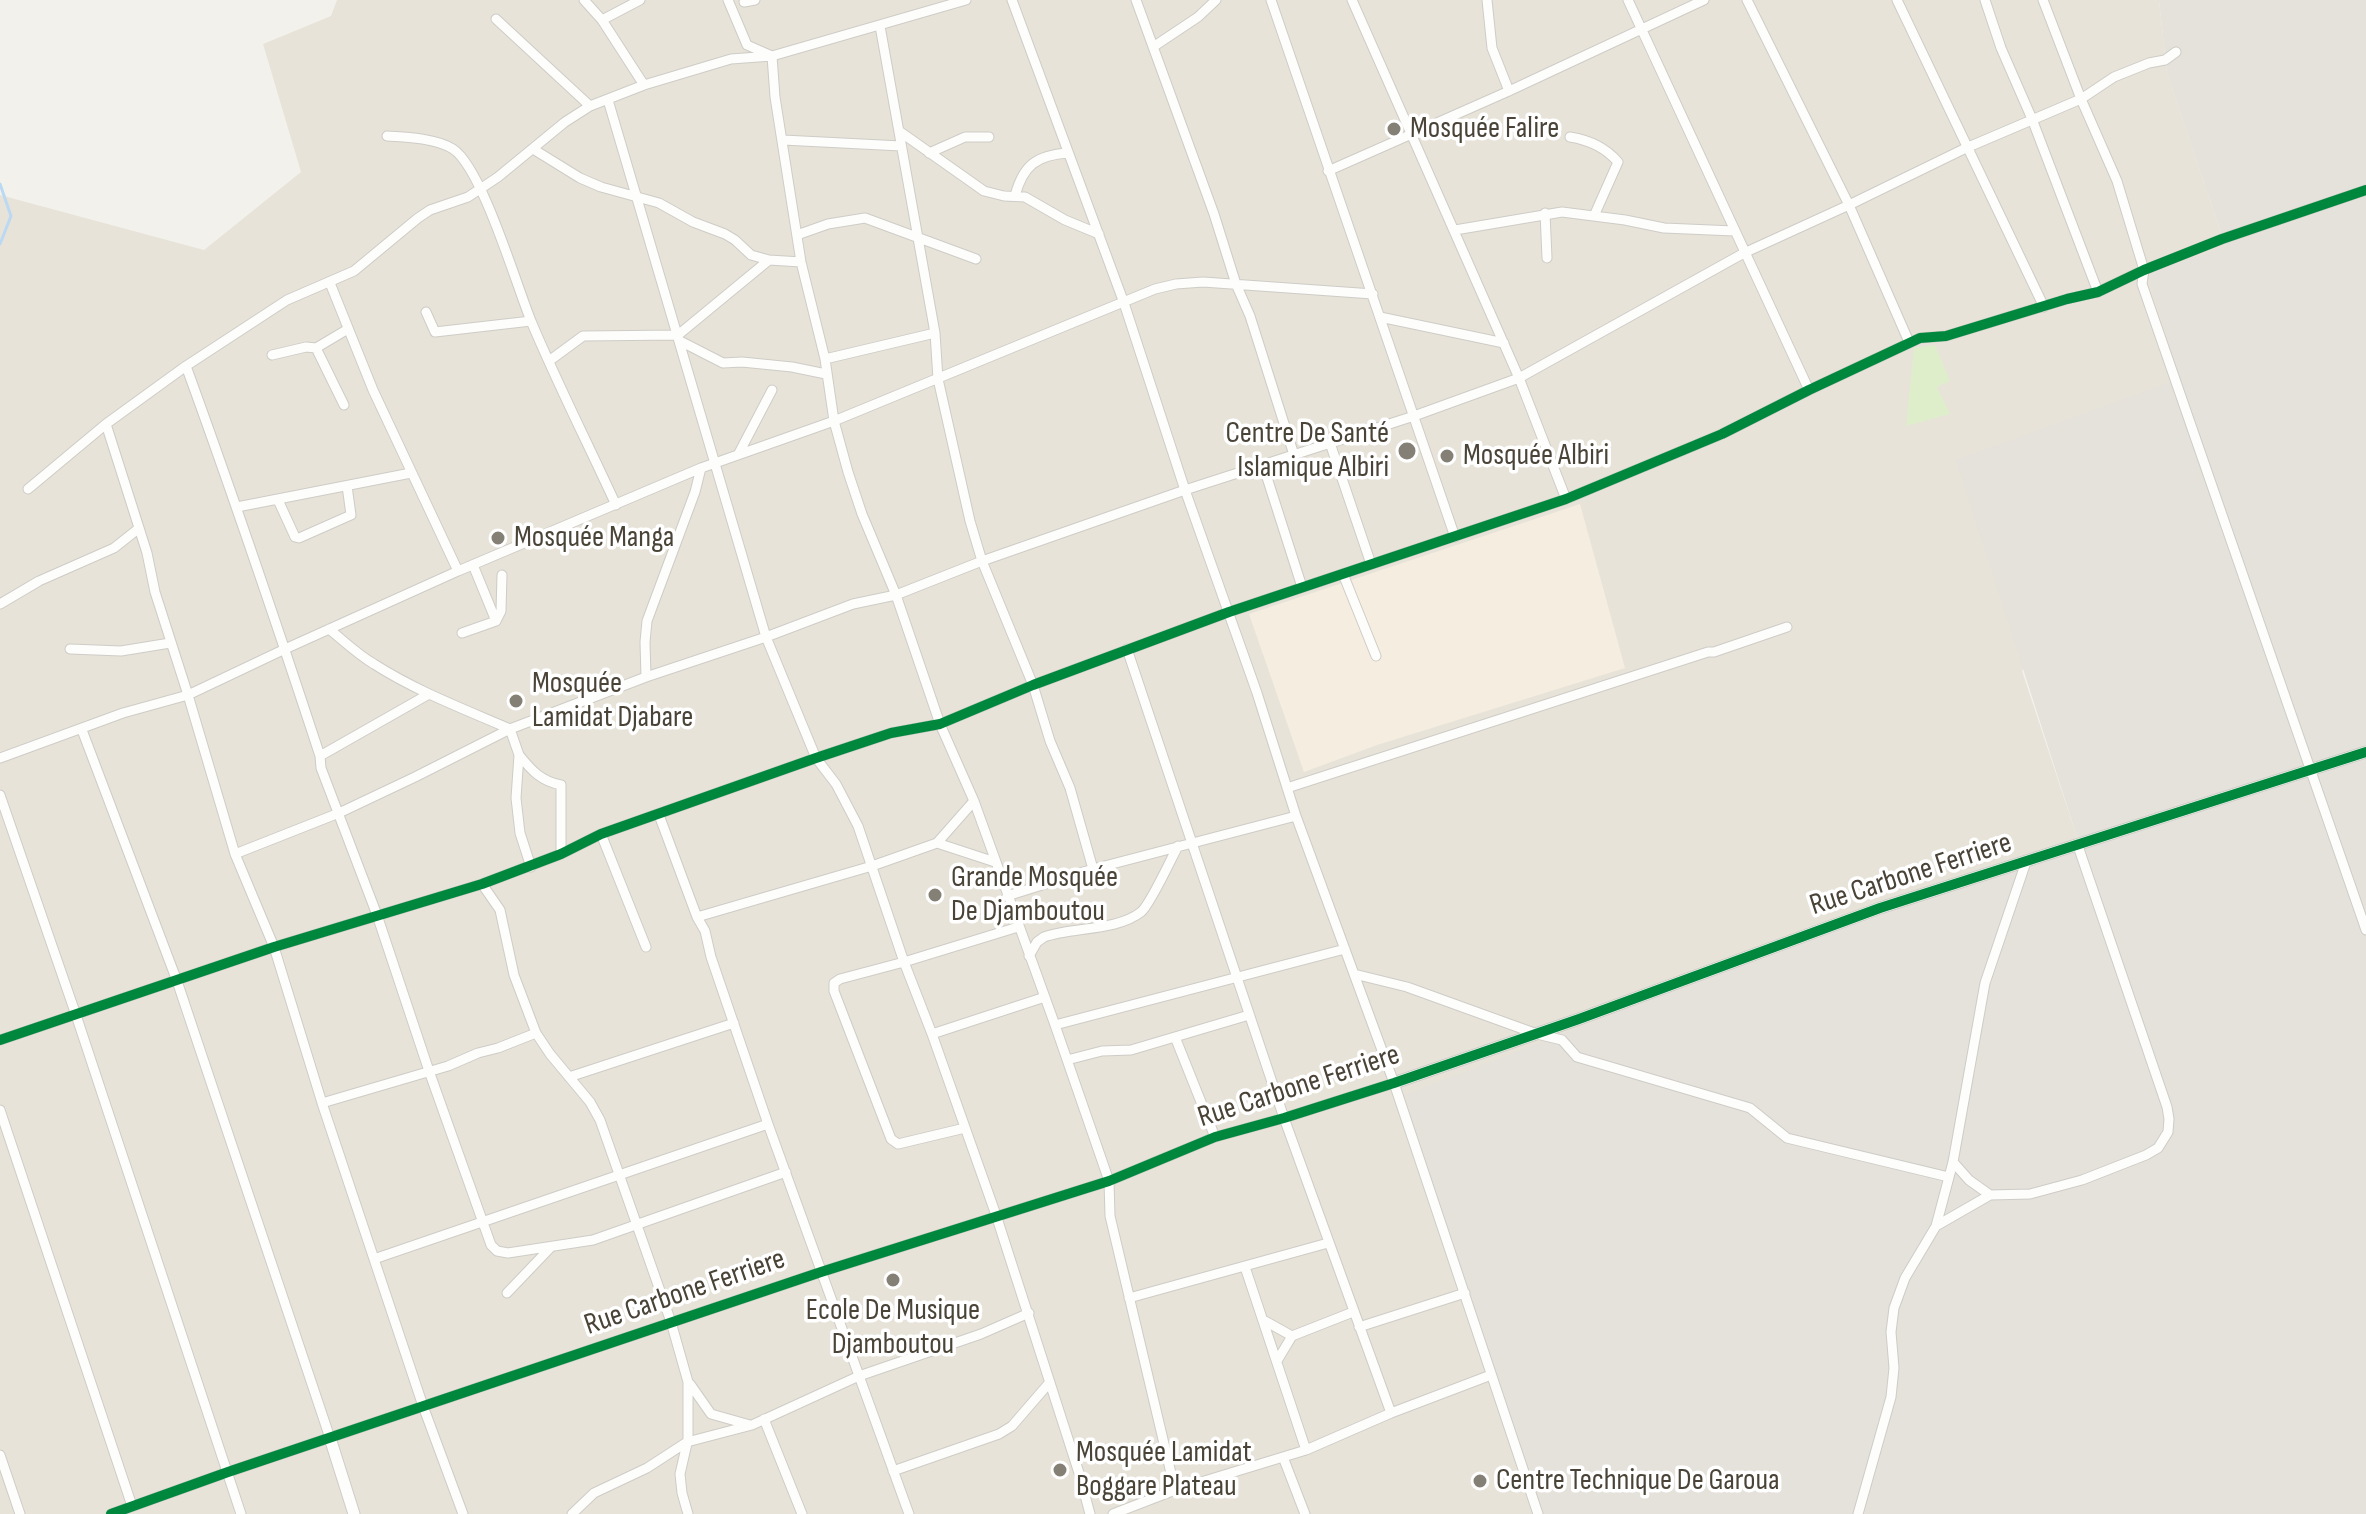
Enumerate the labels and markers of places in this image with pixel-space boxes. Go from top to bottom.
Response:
place label: Mosquée Falire [1410,111,1559,147]
marker: Mosquée Falire [1385,120,1403,138]
place label: Centre De Santé Islamique Albiri [1226,416,1389,486]
place label: Mosquée Albiri [1463,438,1609,474]
marker: Centre De Santé Islamique Albiri [1396,440,1418,462]
marker: Mosquée Albiri [1438,447,1456,465]
place label: Mosquée Manga [514,520,674,556]
marker: Mosquée Manga [489,529,507,547]
place label: Mosquée Lamidat Djabare [532,666,693,736]
marker: Mosquée Lamidat Djabare [507,692,525,710]
place label: Grande Mosquée De Djamboutou [951,860,1118,930]
marker: Grande Mosquée De Djamboutou [926,886,944,904]
marker: Ecole De Musique Djamboutou [884,1271,902,1289]
place label: Ecole De Musique Djamboutou [806,1293,980,1364]
place label: Mosquée Lamidat Boggare Plateau [1076,1435,1252,1506]
marker: Mosquée Lamidat Boggare Plateau [1051,1461,1069,1479]
place label: Centre Technique De Garoua [1496,1463,1779,1499]
marker: Centre Technique De Garoua [1471,1472,1489,1490]

